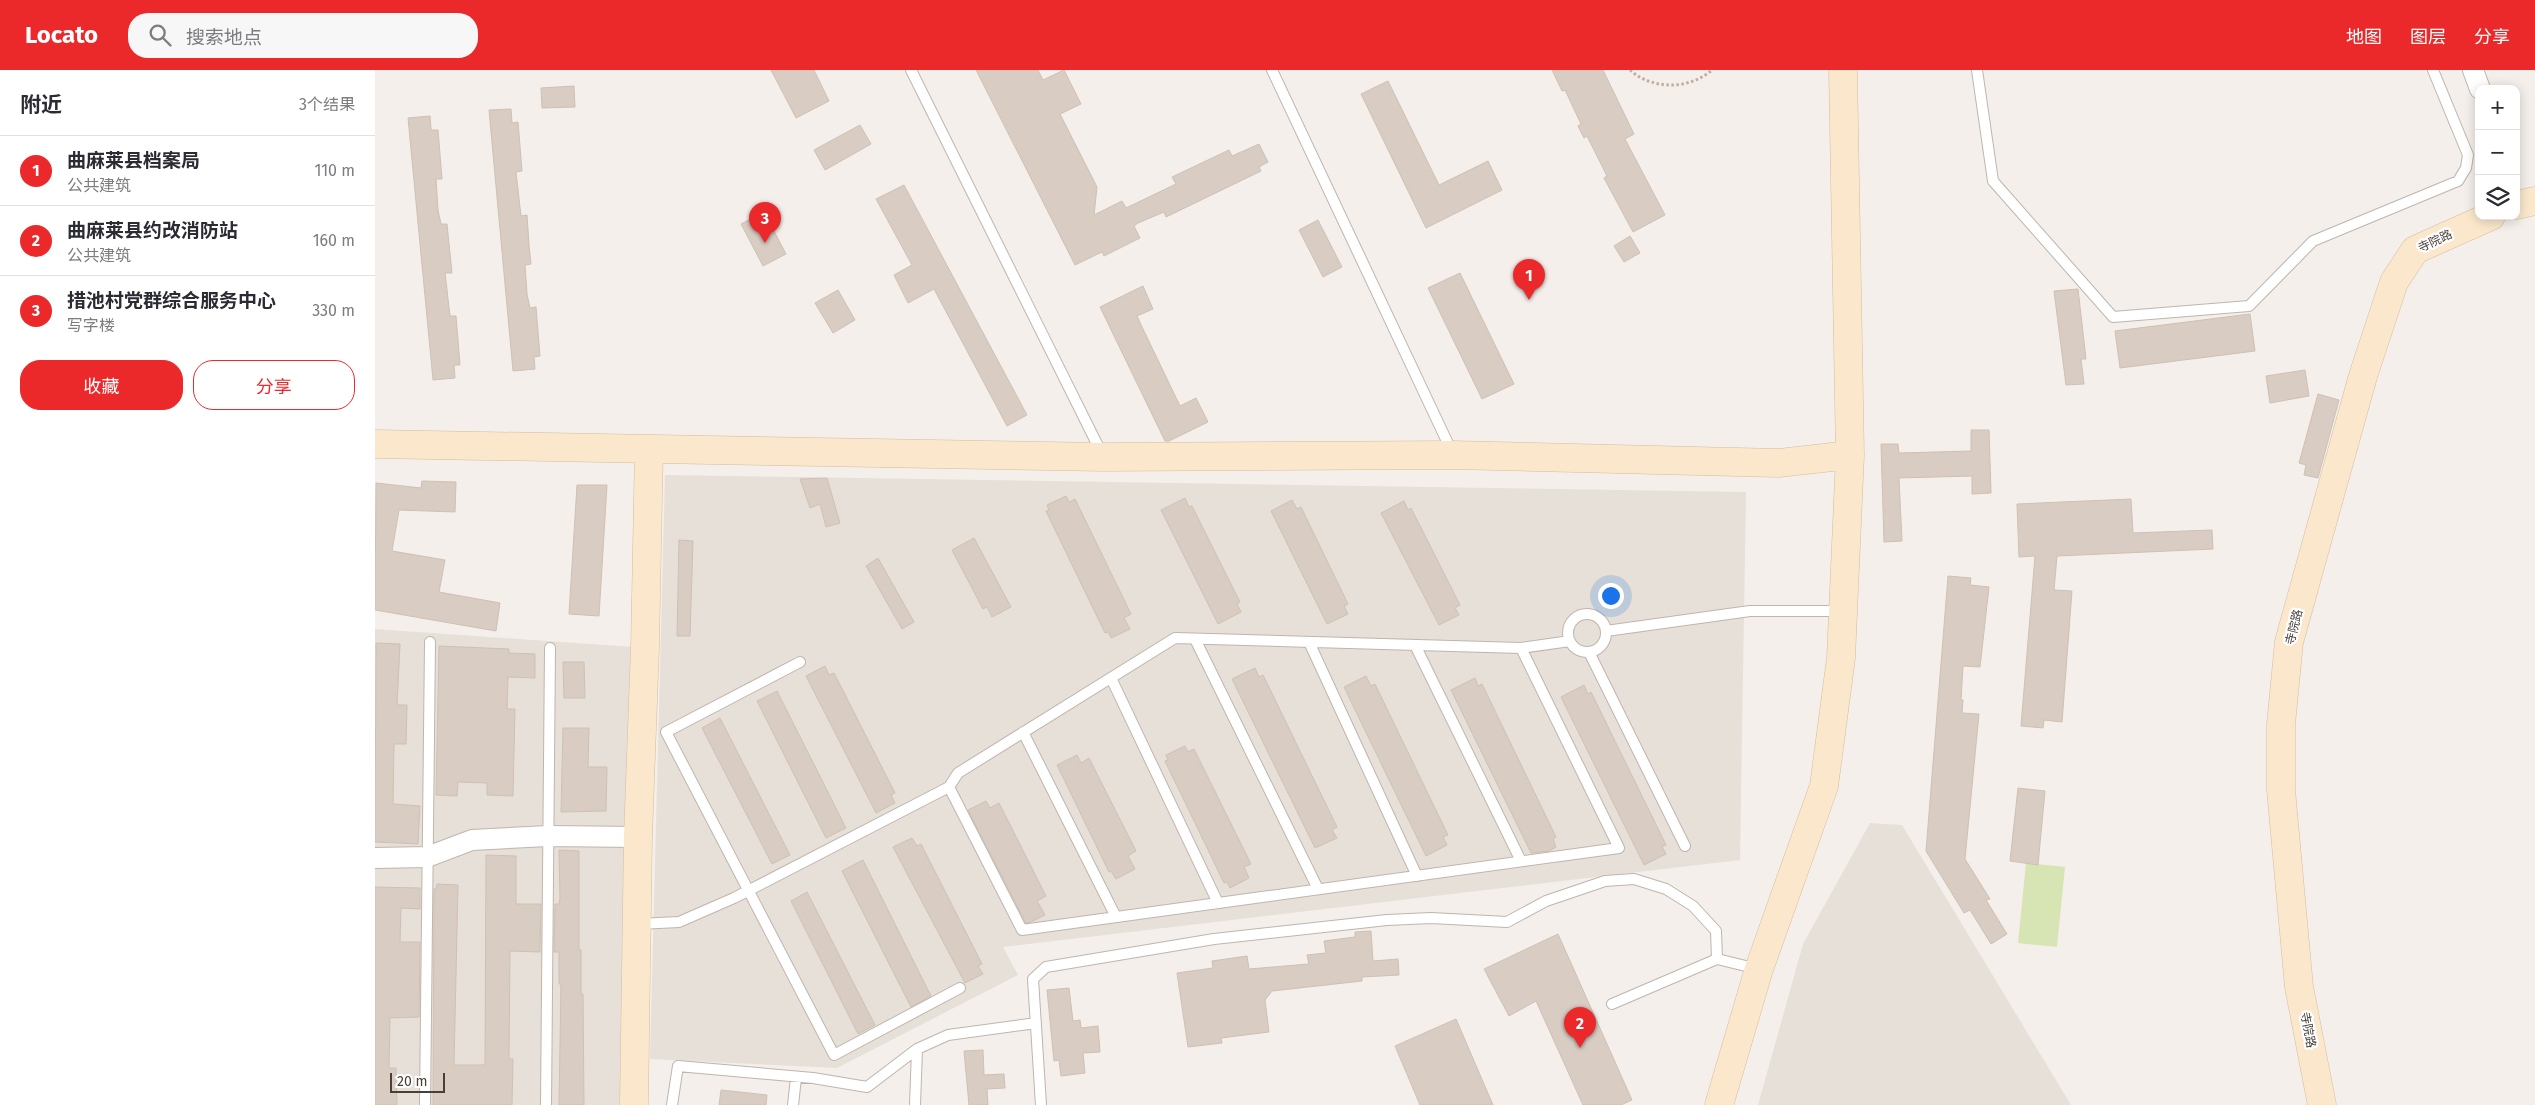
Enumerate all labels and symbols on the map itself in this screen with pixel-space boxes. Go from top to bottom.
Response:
pin: 3 [749,202,781,243]
street label: 寺院路 [2416,227,2454,255]
pin: 1 [1513,259,1545,300]
your location [1598,583,1624,609]
street label: 寺院路 [2283,608,2305,646]
pin: 2 [1564,1007,1596,1048]
street label: 寺院路 [2298,1011,2318,1049]
scale bar [390,1070,445,1093]

